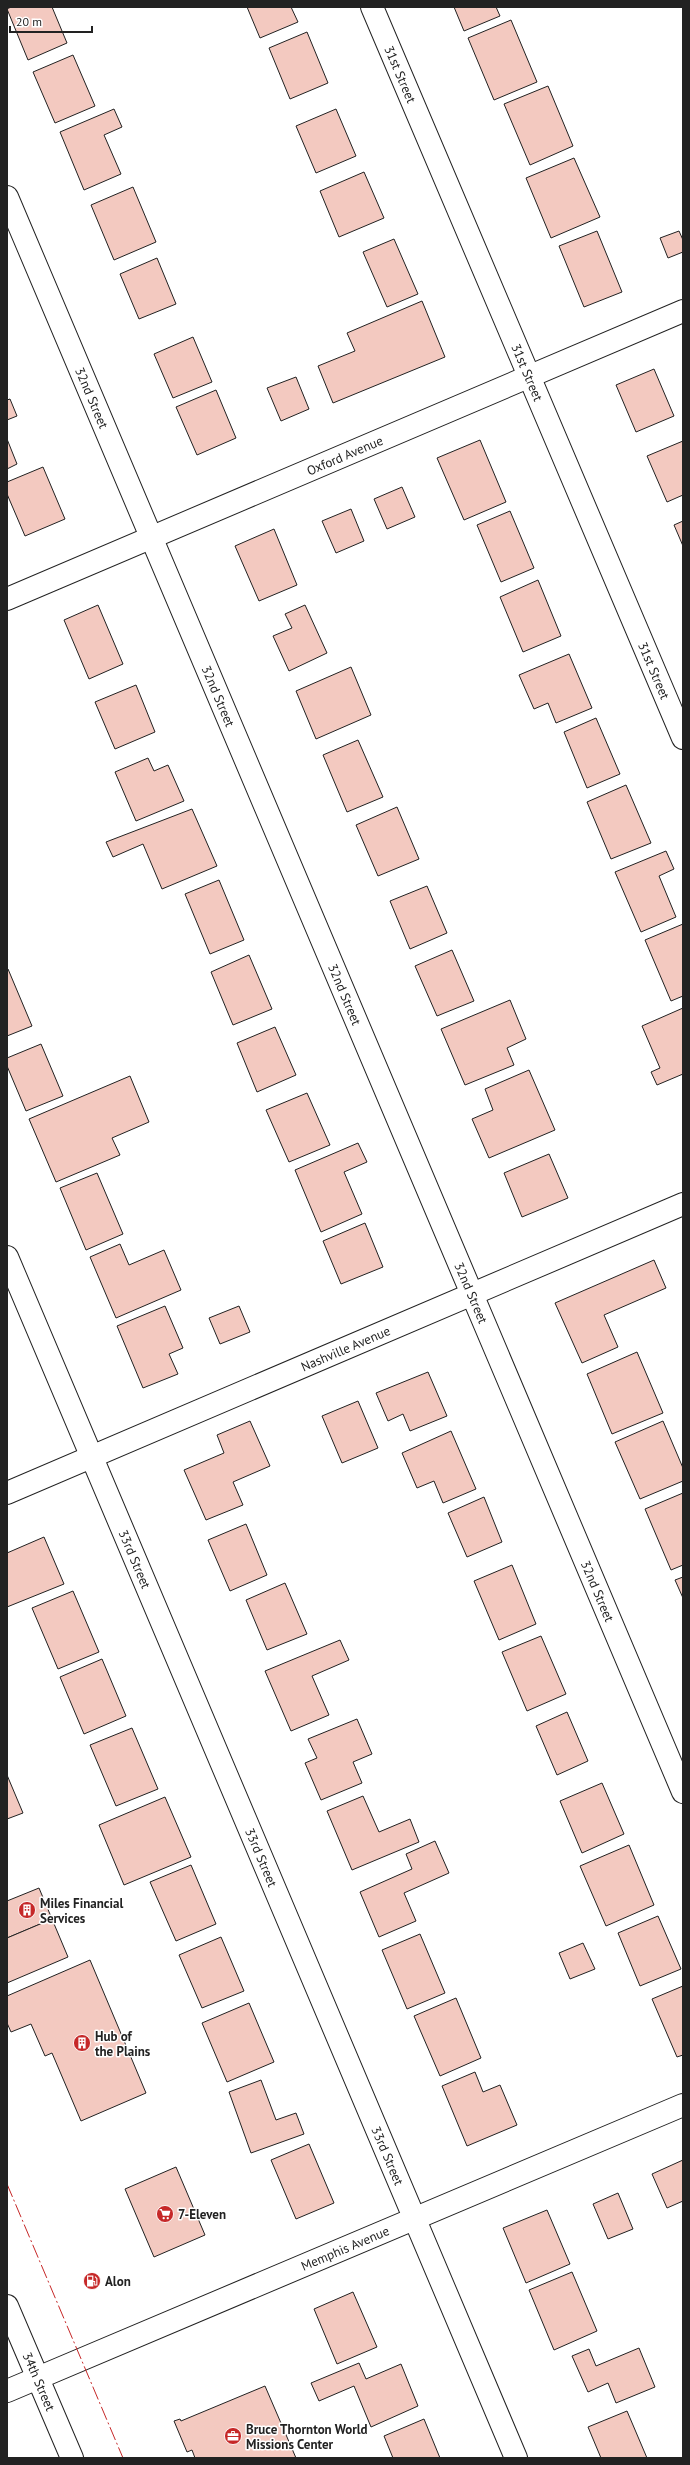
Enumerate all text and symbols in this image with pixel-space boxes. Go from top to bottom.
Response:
scale bar [10,8,92,34]
text: 20 m [16,14,42,29]
street label: 31st Street [381,43,421,106]
street label: 31st Street [508,341,547,404]
street label: 32nd Street [72,364,113,432]
street label: Oxford Avenue [304,431,385,479]
street label: 31st Street [635,639,674,702]
street label: 32nd Street [198,663,239,730]
street label: 32nd Street [324,961,366,1028]
street label: 32nd Street [451,1259,492,1326]
street label: Nashville Avenue [298,1322,393,1375]
street label: 33rd Street [115,1527,155,1592]
street label: 32nd Street [577,1558,619,1625]
street label: 33rd Street [241,1825,282,1890]
place label: Miles Financial Services [40,1895,123,1927]
building icon: Miles Financial Services [17,1900,37,1920]
place label: Hub of the Plains [95,2028,151,2060]
building icon: Hub of the Plains [72,2033,92,2053]
street label: 33rd Street [368,2124,408,2188]
supermarket icon: 7-Eleven [155,2204,175,2224]
place label: 7-Eleven [178,2206,226,2223]
street label: Memphis Avenue [298,2222,392,2274]
fuel station icon: Alon [82,2271,102,2291]
place label: Alon [105,2273,131,2290]
street label: 34th Street [19,2349,60,2414]
place label: Bruce Thornton World Missions Center [246,2421,368,2453]
office icon: Bruce Thornton World Missions Center [223,2426,243,2446]

